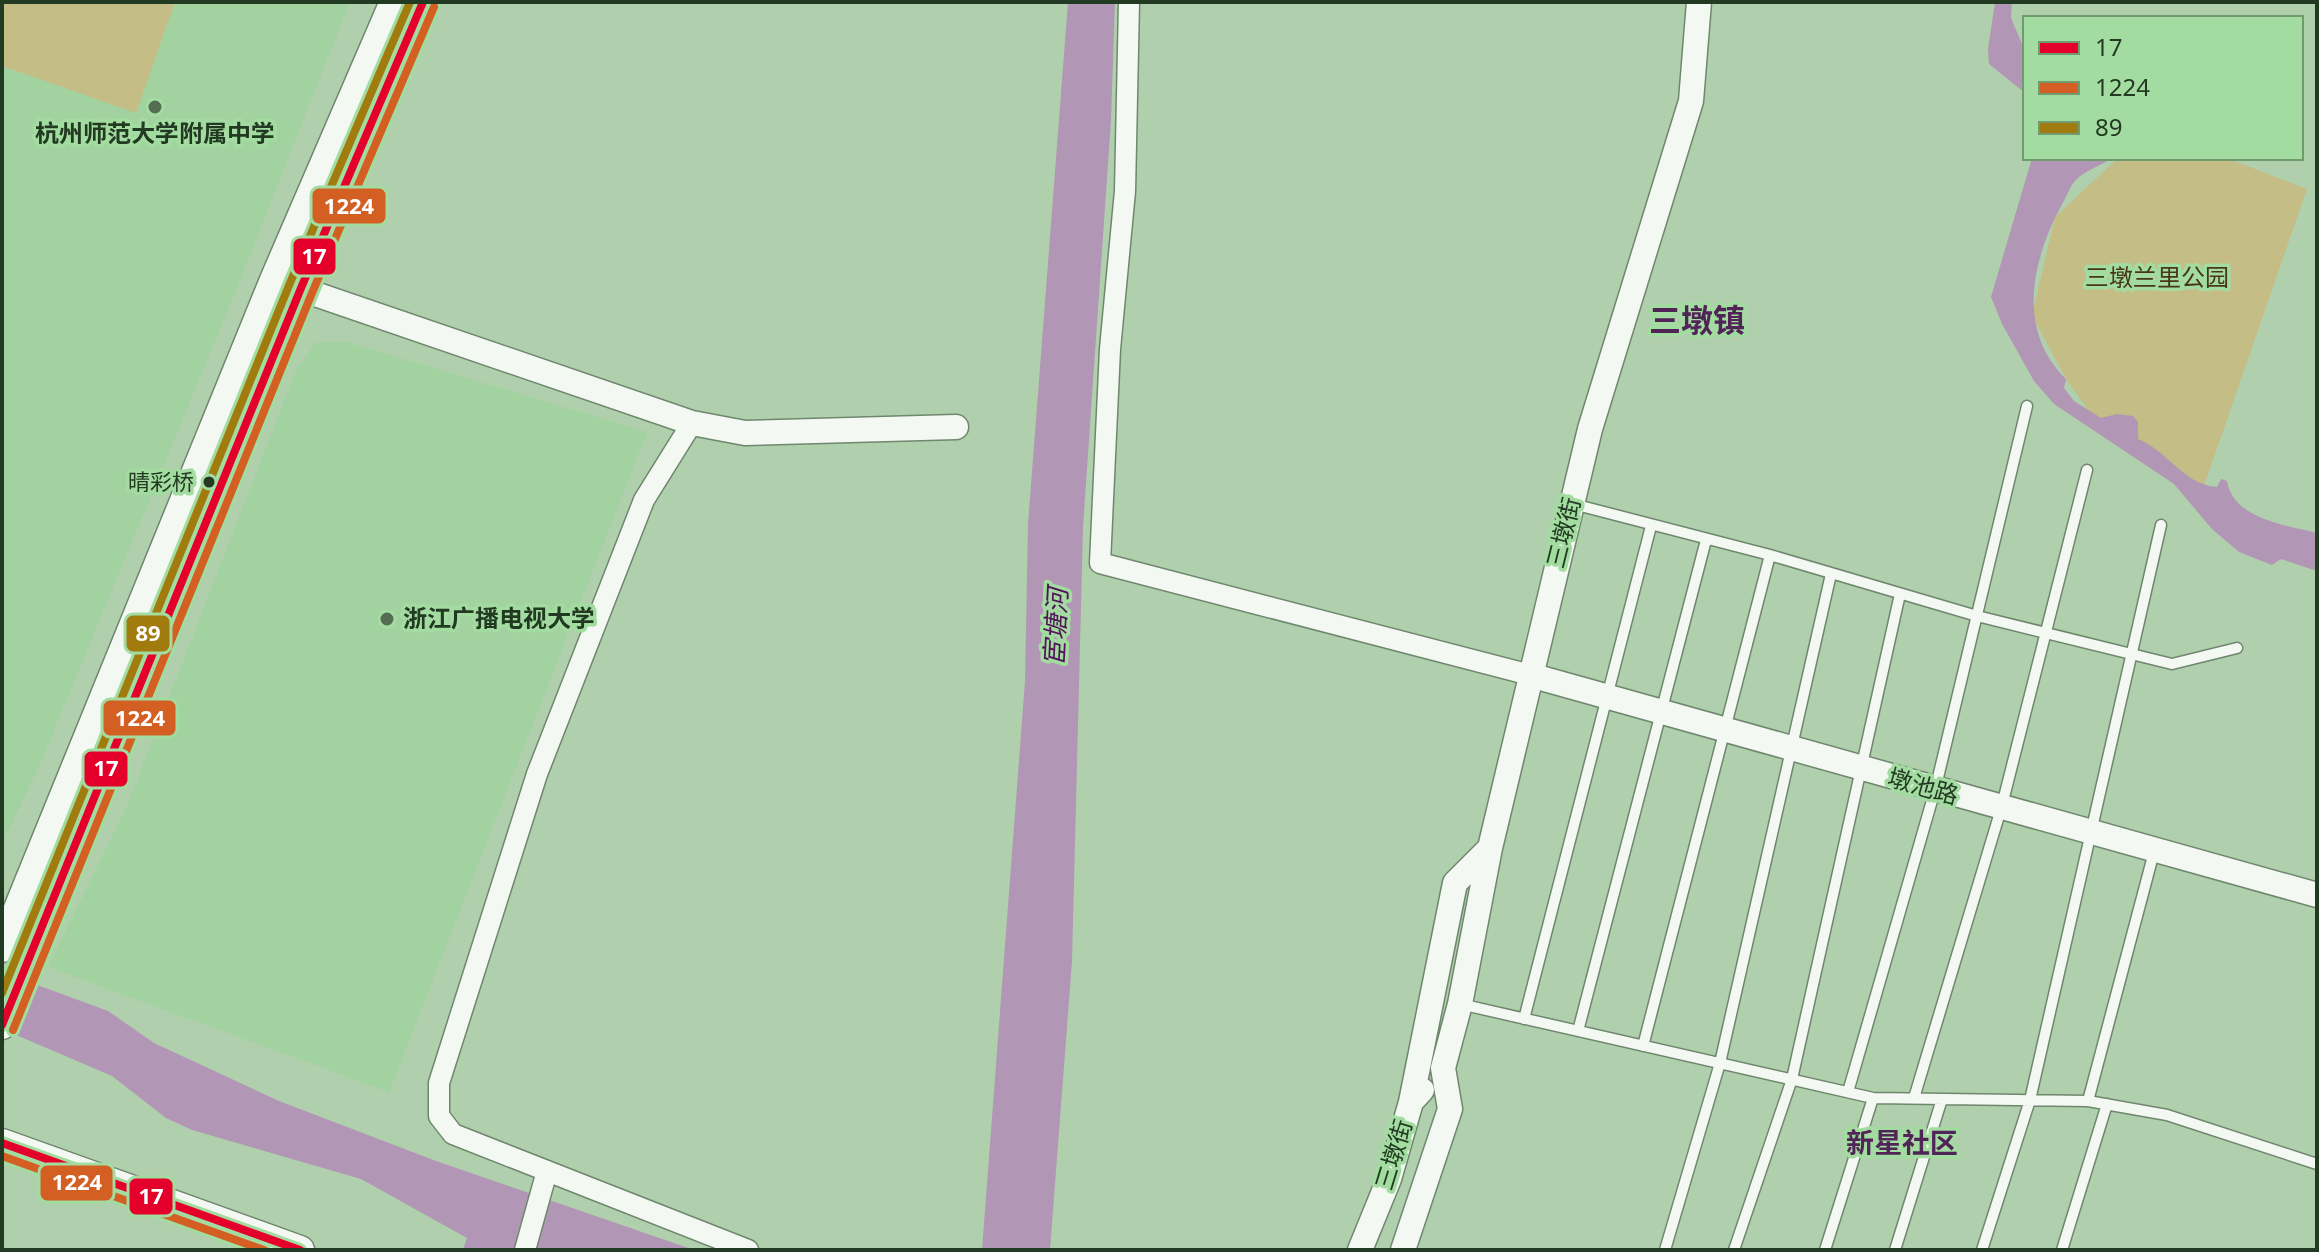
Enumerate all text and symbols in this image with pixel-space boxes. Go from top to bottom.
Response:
legend [2023,16,2303,160]
text: 17 [2095,30,2122,63]
text: 1224 [2095,70,2150,103]
marker: 杭州师范大学附属中学 [146,98,164,116]
text: 89 [2095,110,2122,143]
place label: 杭州师范大学附属中学 [35,116,275,149]
line badge: 1224 [311,187,387,225]
text: 1224 [324,190,375,220]
line badge: 17 [292,237,337,276]
text: 17 [301,240,327,270]
park label: 三墩兰里公园 [2085,260,2229,293]
district label: 三墩镇 [1649,298,1745,341]
place label: 晴彩桥 [128,466,194,496]
marker: 晴彩桥 [201,474,217,490]
street label: 三墩街 [1538,494,1587,572]
water label: 宦塘河 [1035,582,1075,667]
place label: 浙江广播电视大学 [403,601,595,634]
marker: 浙江广播电视大学 [378,610,396,628]
line badge: 89 [125,614,171,653]
text: 89 [135,617,161,647]
line badge: 1224 [102,699,177,737]
text: 1224 [115,702,166,732]
line badge: 17 [83,750,129,788]
text: 17 [93,752,119,782]
street label: 墩池路 [1884,760,1963,811]
street label: 三墩街 [1366,1115,1419,1194]
district label: 新星社区 [1846,1123,1958,1161]
line badge: 1224 [39,1164,114,1202]
text: 1224 [52,1166,103,1196]
line badge: 17 [128,1177,174,1216]
text: 17 [138,1180,164,1210]

